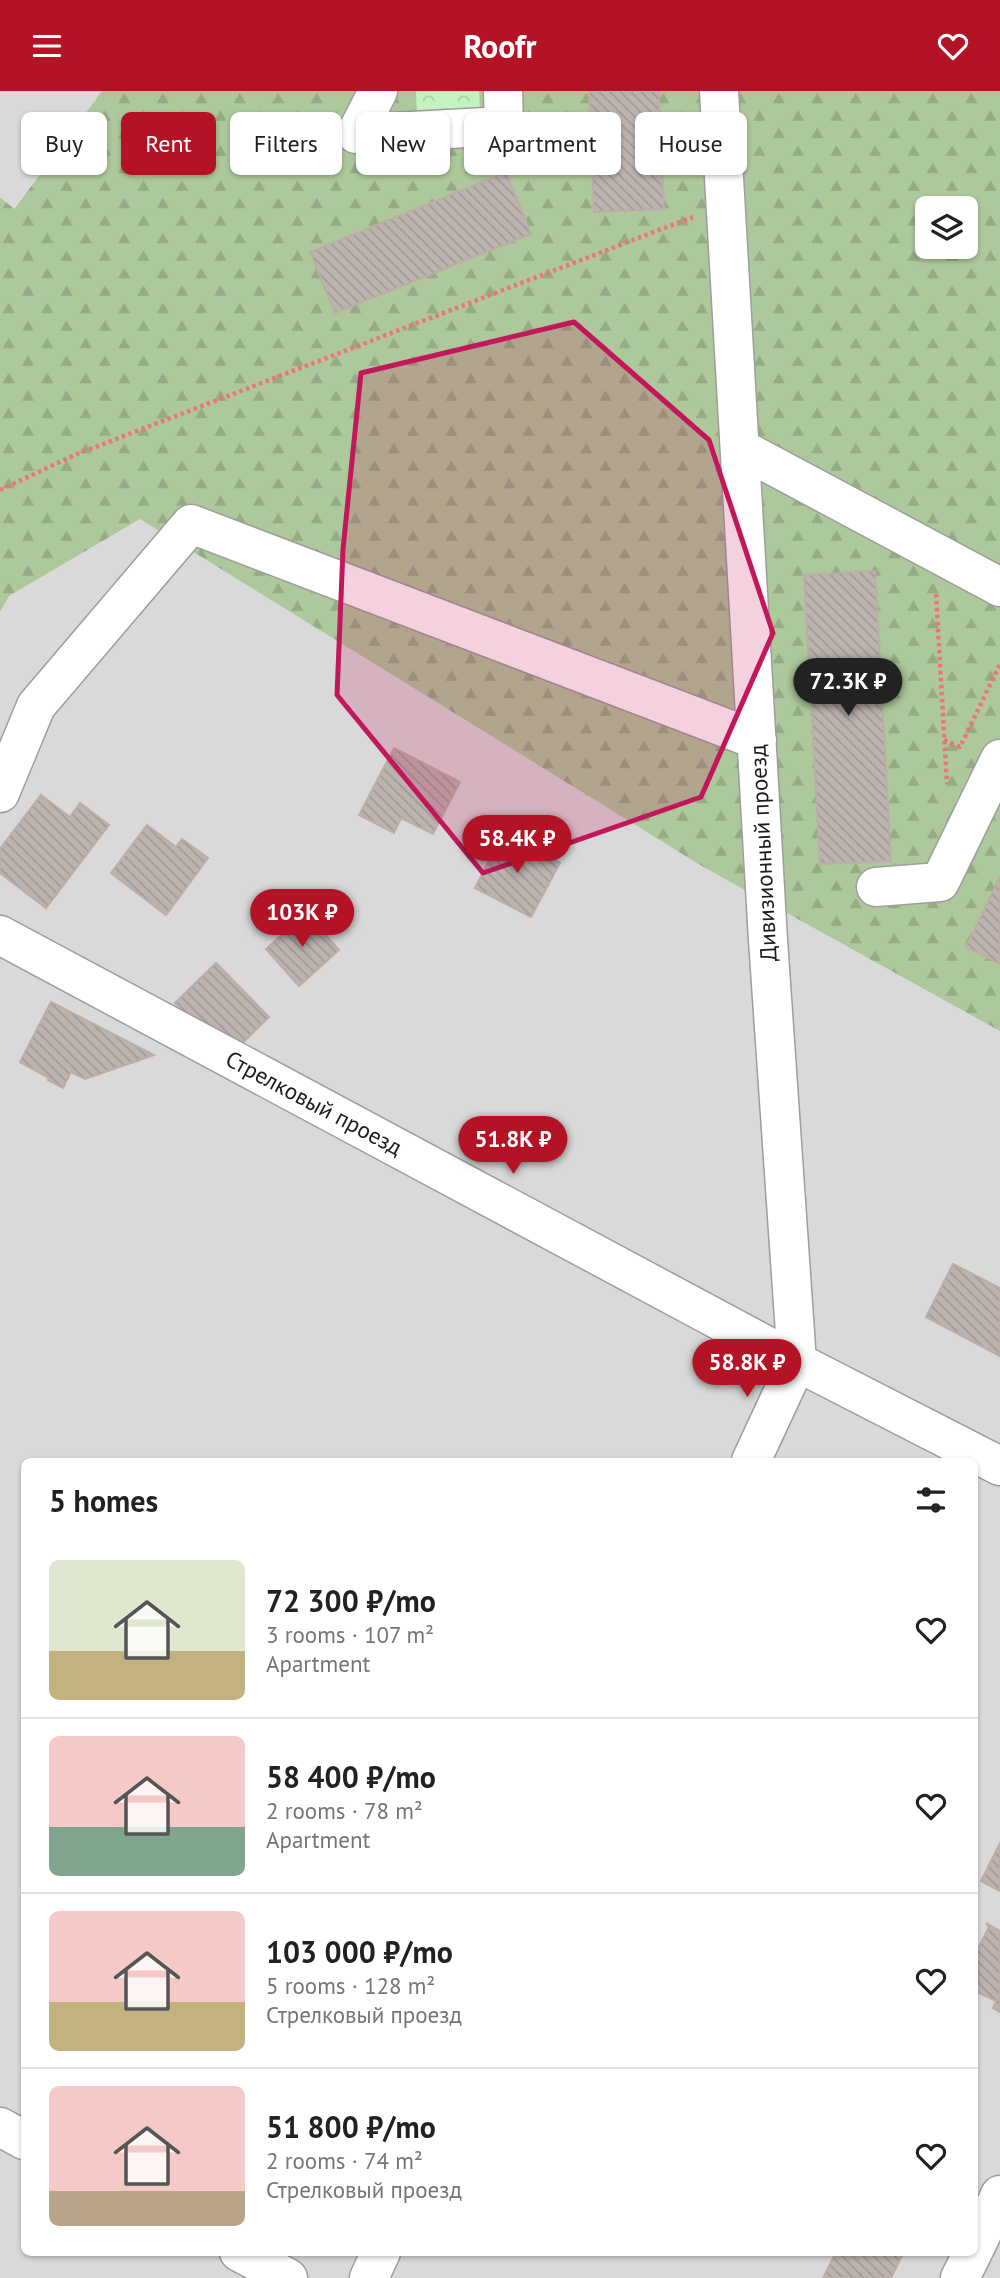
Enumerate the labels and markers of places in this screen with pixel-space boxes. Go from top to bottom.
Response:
pin: 72.3K ₽ [783,659,913,718]
pin: 58.4K ₽ [452,815,582,875]
pin: 103K ₽ [245,889,359,949]
pin: 51.8K ₽ [448,1117,578,1176]
pin: 58.8K ₽ [682,1339,812,1399]

